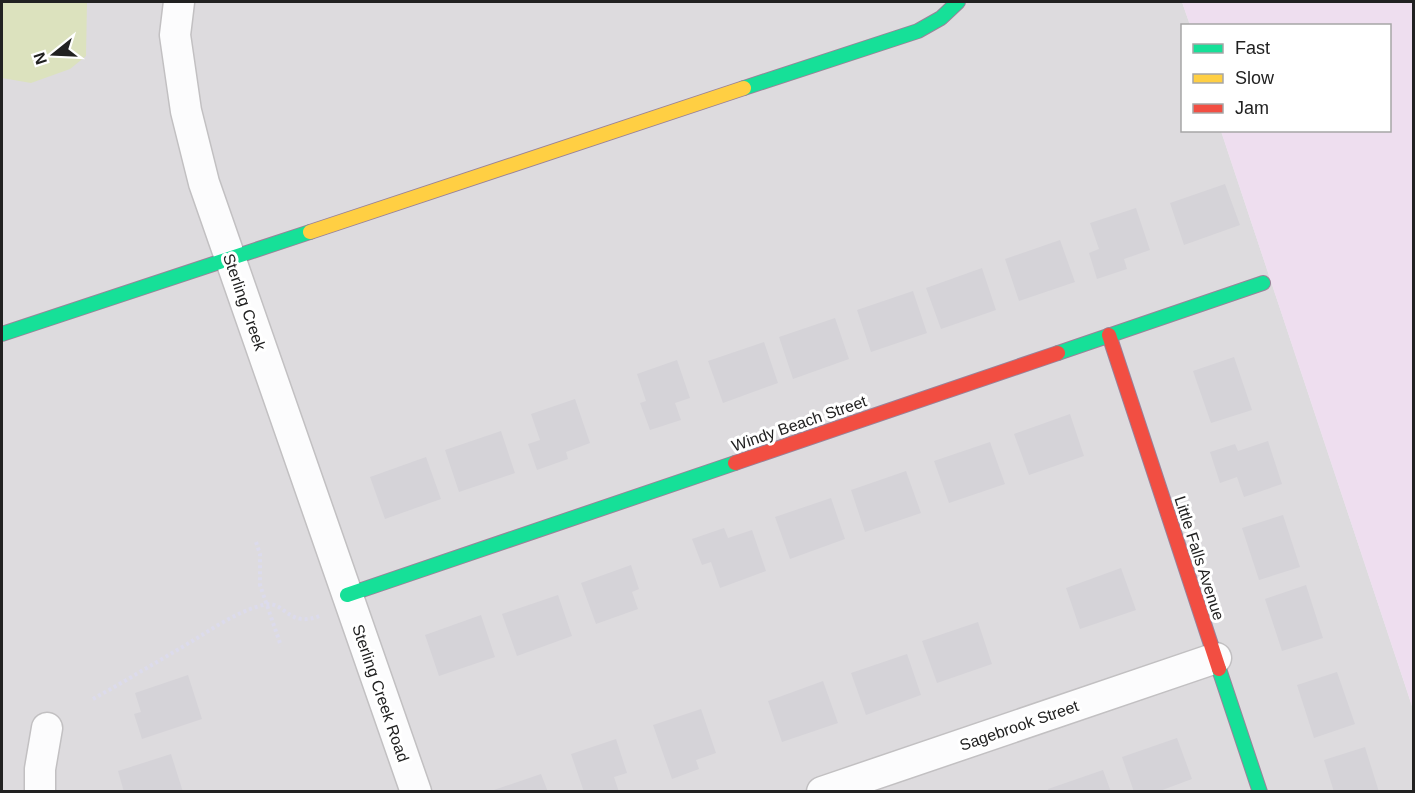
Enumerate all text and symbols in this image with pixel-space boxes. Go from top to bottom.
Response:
north arrow [24,24,84,84]
legend [1181,24,1391,132]
text: Fast [1235,38,1270,58]
text: N [30,50,50,67]
text: Slow [1235,68,1275,88]
text: Jam [1235,98,1269,118]
street label: Sterling Creek [220,251,269,354]
street label: Windy Beach Street [730,392,869,455]
street label: Little Falls Avenue [1171,494,1228,622]
street label: Sterling Creek Road [349,622,412,764]
street label: Sagebrook Street [958,697,1081,754]

